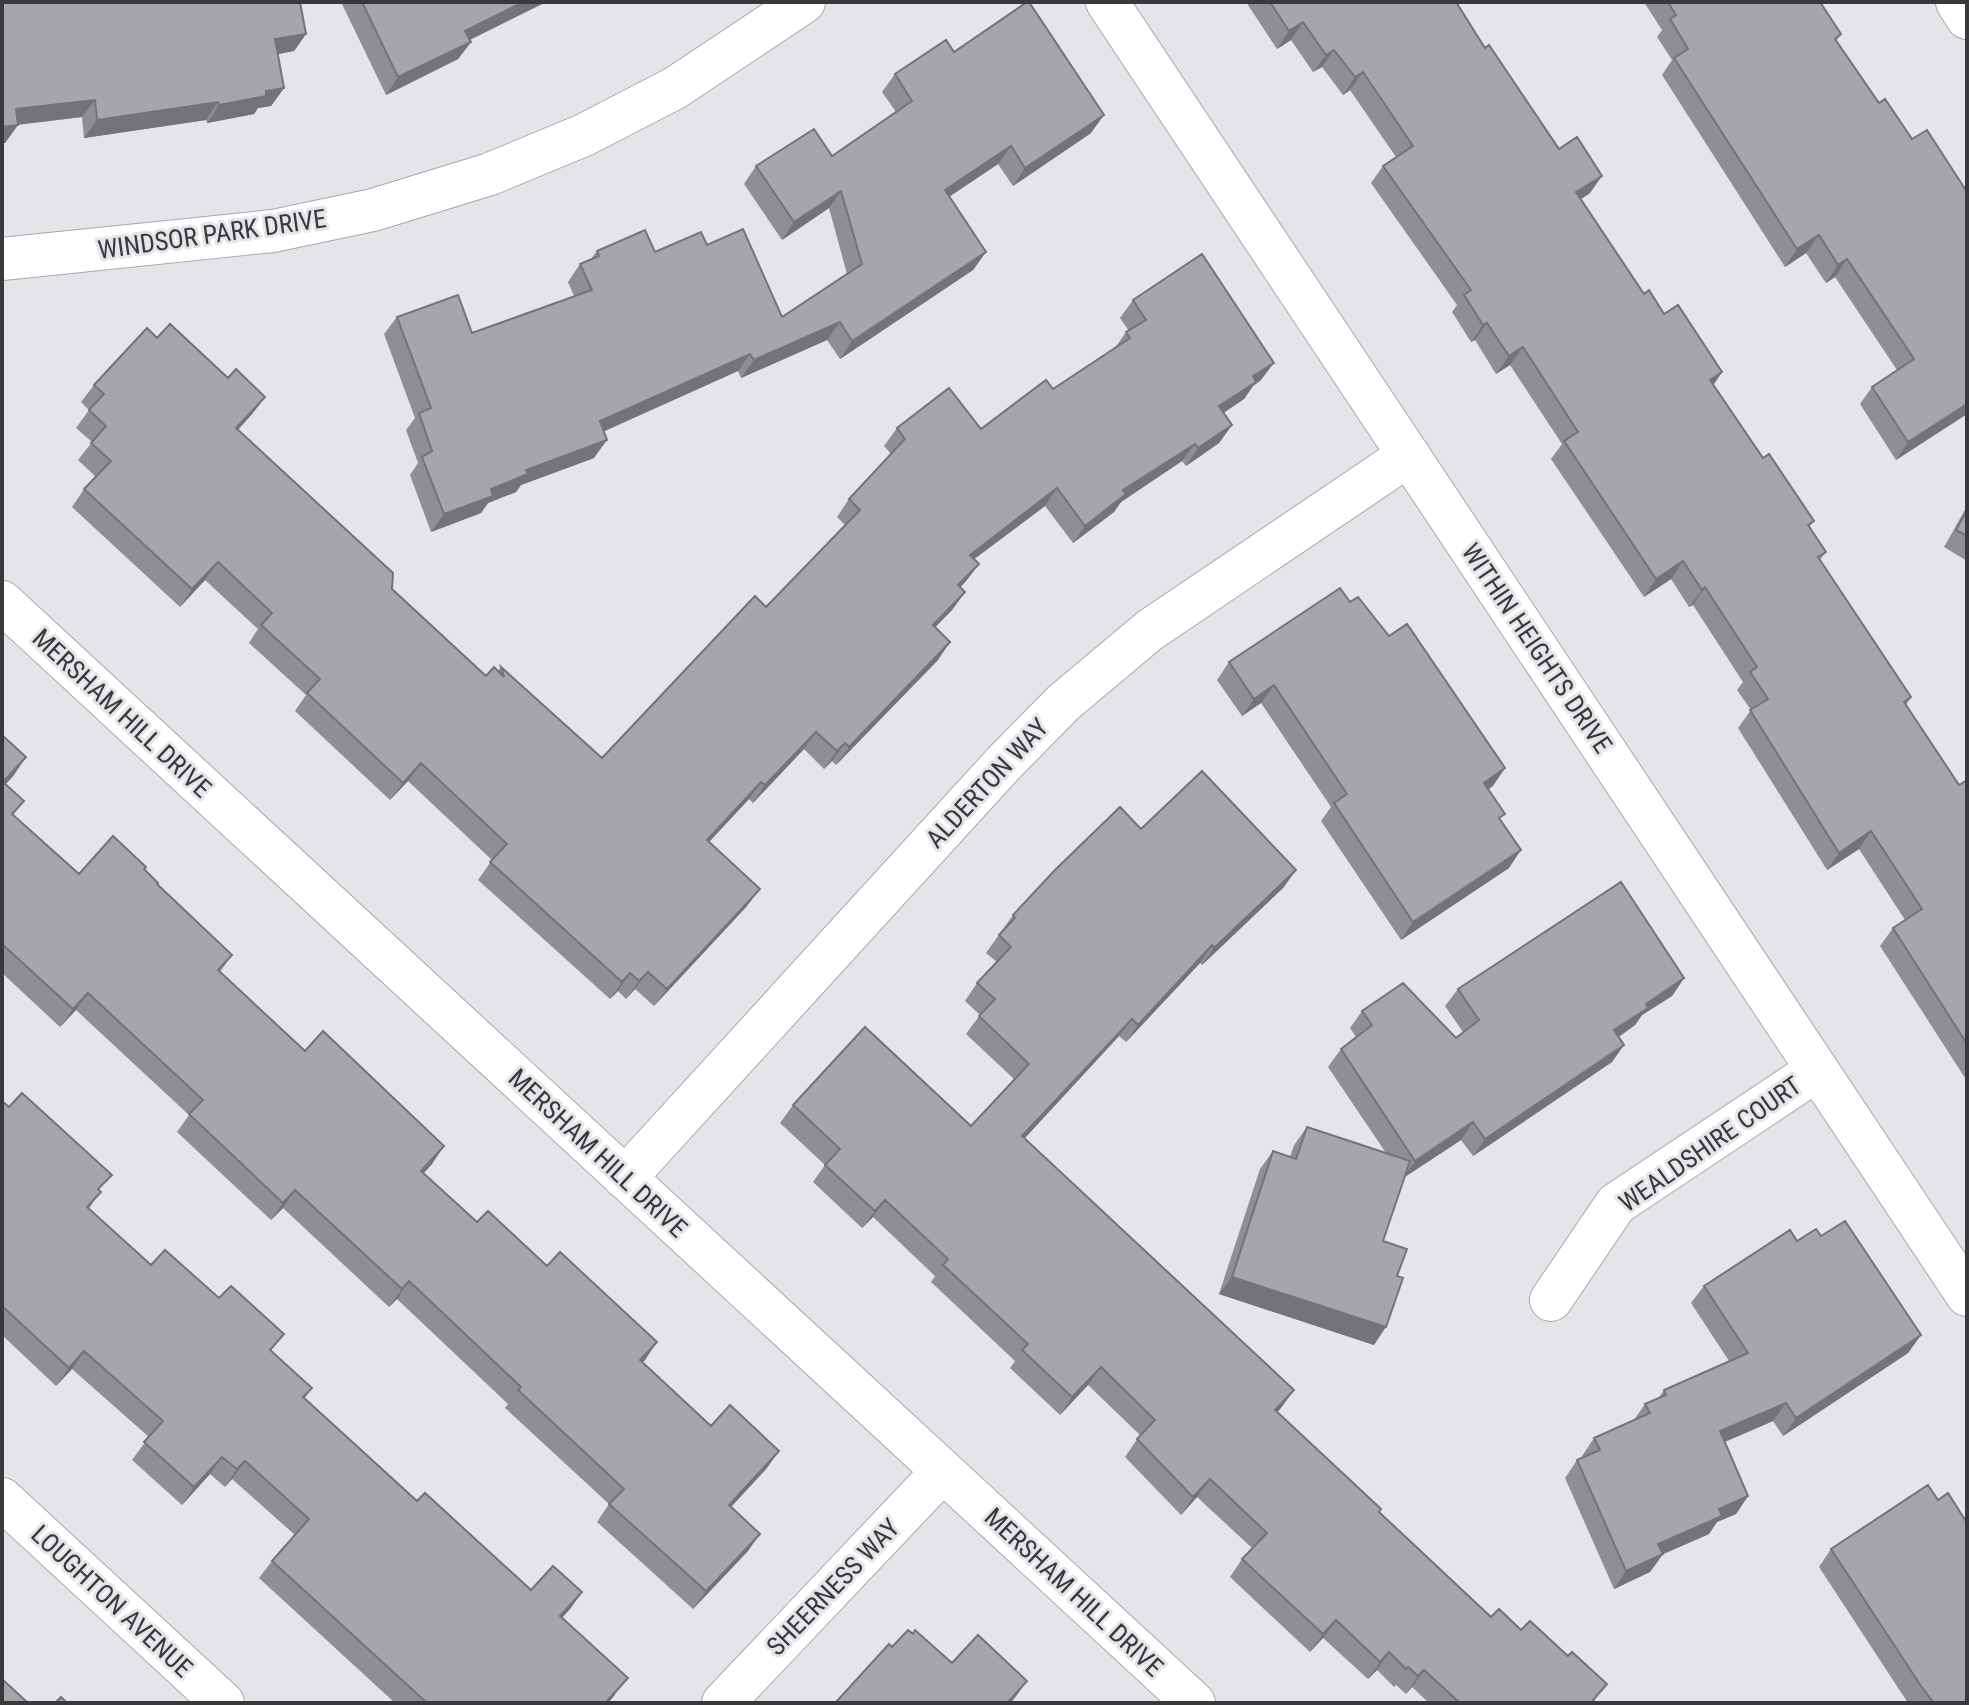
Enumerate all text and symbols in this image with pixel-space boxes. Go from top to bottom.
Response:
street label: WINDSOR PARK DRIVE [96,203,328,265]
street label: WITHIN HEIGHTS DRIVE [1456,538,1618,758]
street label: MERSHAM HILL DRIVE [27,623,217,803]
street label: ALDERTON WAY [920,712,1055,854]
street label: MERSHAM HILL DRIVE [503,1063,693,1243]
street label: WEALDSHIRE COURT [1613,1070,1807,1218]
street label: MERSHAM HILL DRIVE [979,1502,1169,1682]
street label: SHEERNESS WAY [760,1512,906,1661]
street label: LOUGHTON AVENUE [25,1519,199,1683]

